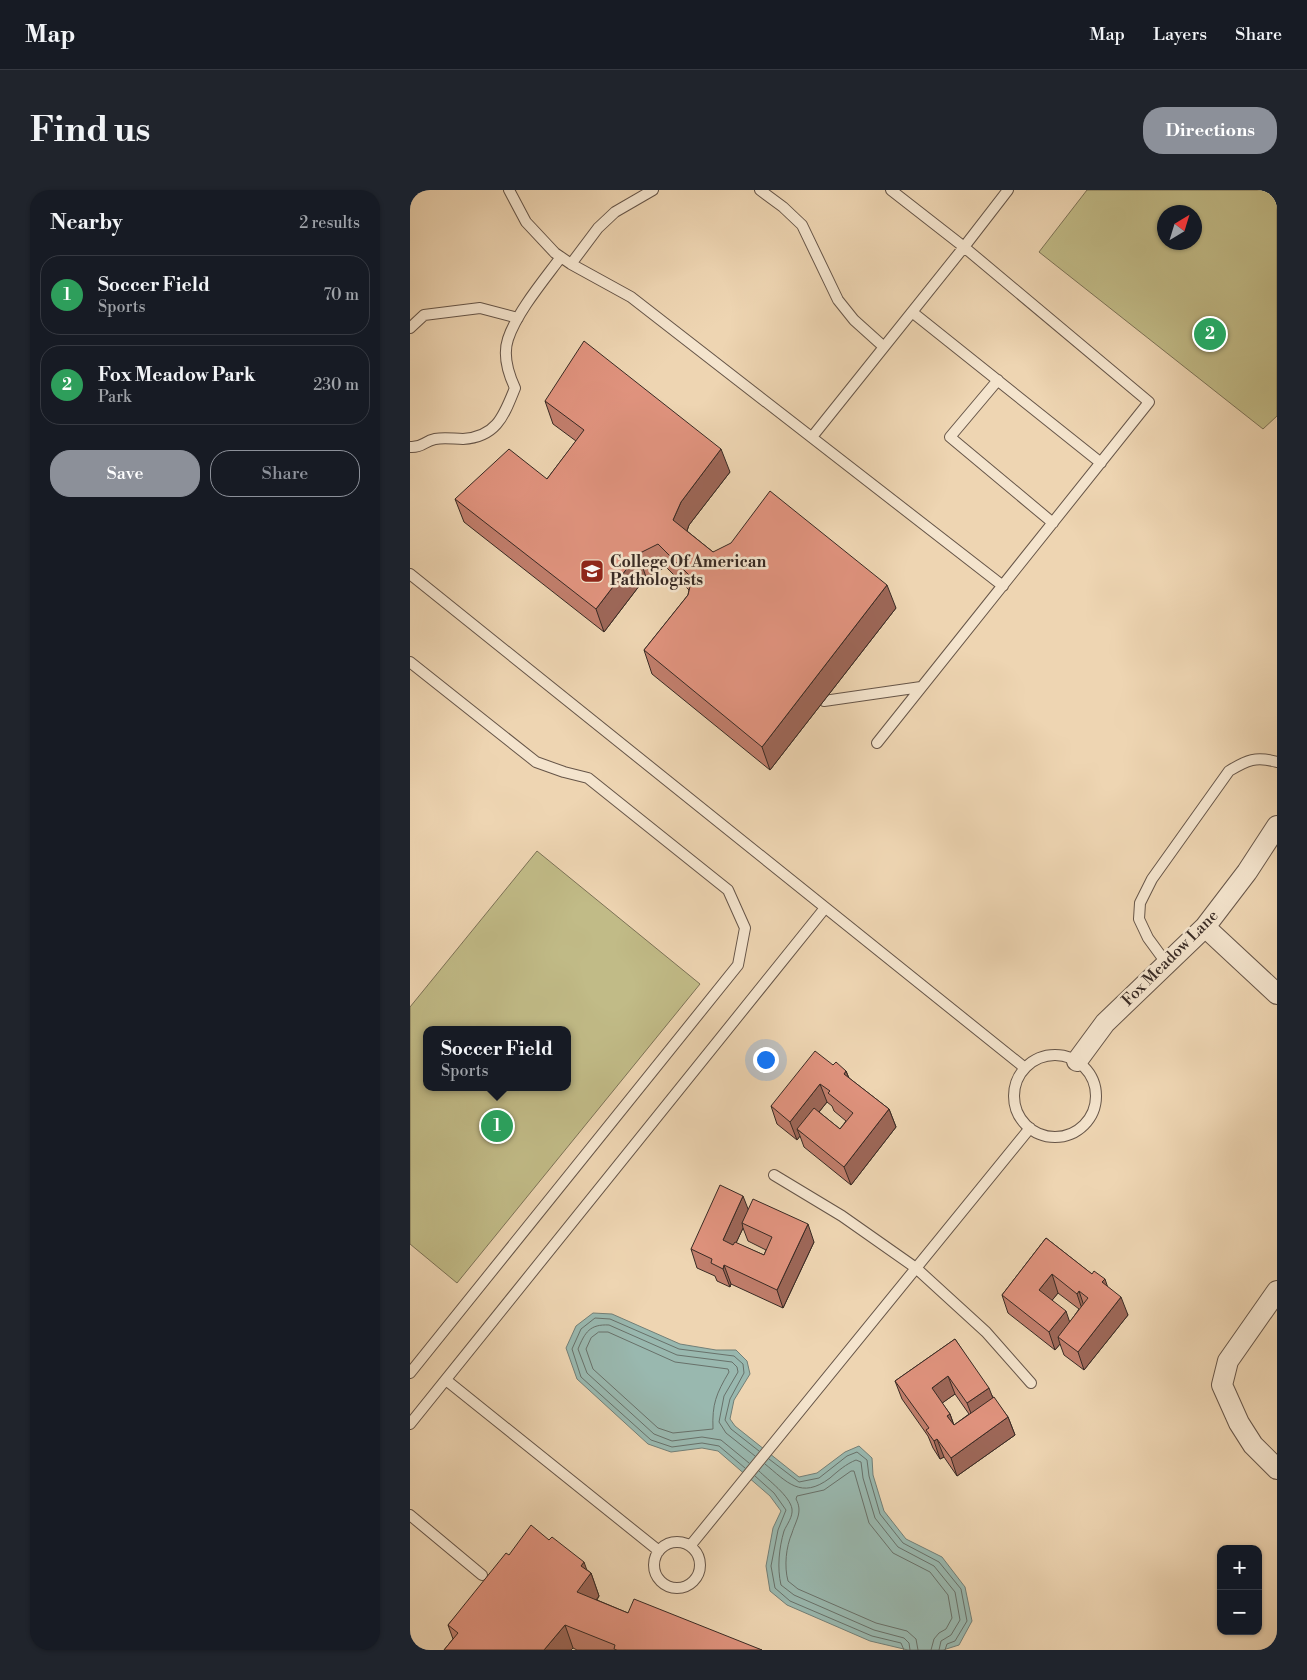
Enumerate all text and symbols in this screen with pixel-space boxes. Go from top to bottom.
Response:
text: Map [25,20,75,50]
text: Map [1090,23,1125,46]
text: Layers [1153,23,1207,46]
text: Share [1235,23,1282,46]
button: Directions [1143,107,1277,154]
text: Find us [30,109,150,152]
north arrow [1157,205,1202,250]
text: Nearby [50,210,123,236]
text: 2 results [299,213,360,233]
text: Soccer Field [98,273,210,297]
text: 1 [63,285,71,305]
text: 70 m [323,285,359,305]
text: Sports [98,297,145,317]
pin: 2 [1194,315,1226,353]
text: Fox Meadow Park [98,363,256,387]
text: 2 [62,375,72,395]
text: 230 m [313,375,359,395]
text: Park [98,387,131,407]
button: Save [50,450,200,497]
button: Share [210,450,360,497]
place label: College Of American Pathologists [610,552,766,590]
school or university icon: College Of American Pathologists [579,558,605,584]
street label: Fox Meadow Lane [1118,906,1222,1010]
popup [423,1026,571,1091]
text: Soccer Field [441,1037,553,1061]
your location [753,1047,779,1073]
text: Sports [441,1061,489,1081]
pin: 1 [481,1107,513,1145]
map controls [1217,1545,1262,1635]
button: + [1217,1545,1262,1590]
button: − [1217,1590,1262,1635]

